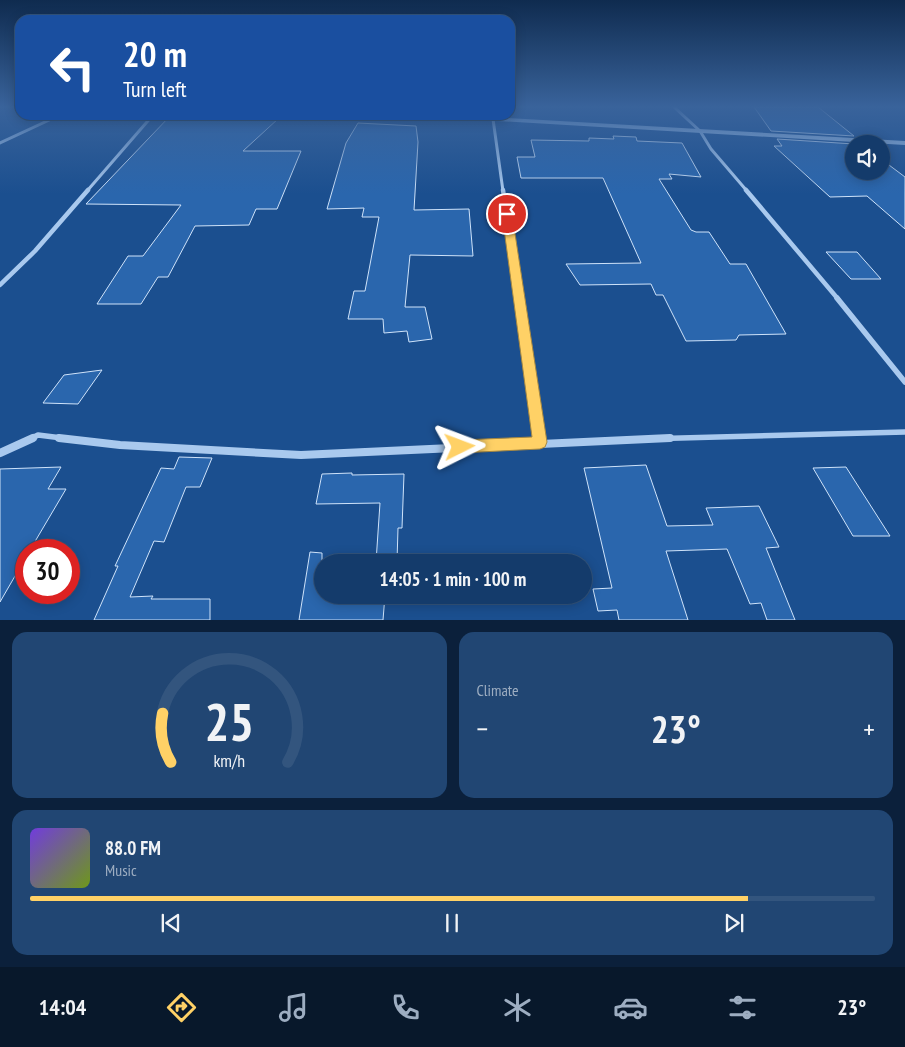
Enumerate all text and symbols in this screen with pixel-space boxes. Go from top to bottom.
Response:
text: 20 m [123,31,187,77]
icon: left [40,35,105,100]
text: Turn left [123,75,187,103]
map controls [845,135,890,180]
button: sound [845,135,890,180]
pin [486,193,528,235]
icon: arrive [493,200,521,228]
position arrow [433,420,485,472]
speed limit sign: 30 [15,539,80,604]
text: 14:05 · 1 min · 100 m [380,567,526,591]
text: Climate [477,680,519,700]
text: 25 [204,688,254,755]
text: 23° [651,704,701,753]
text: − [477,710,488,747]
text: + [863,710,875,747]
text: km/h [213,749,245,772]
text: 88.0 FM [105,836,161,860]
text: Music [105,860,137,880]
icon: previous [157,909,185,937]
icon: pause [438,909,466,937]
icon: next [720,909,748,937]
icon: directions [164,990,199,1025]
icon: music [276,990,311,1025]
icon: phone [388,990,423,1025]
icon: climate [500,990,535,1025]
icon: car [613,990,648,1025]
icon: filters [725,990,760,1025]
text: 14:04 [39,993,86,1021]
text: 23° [837,993,866,1021]

